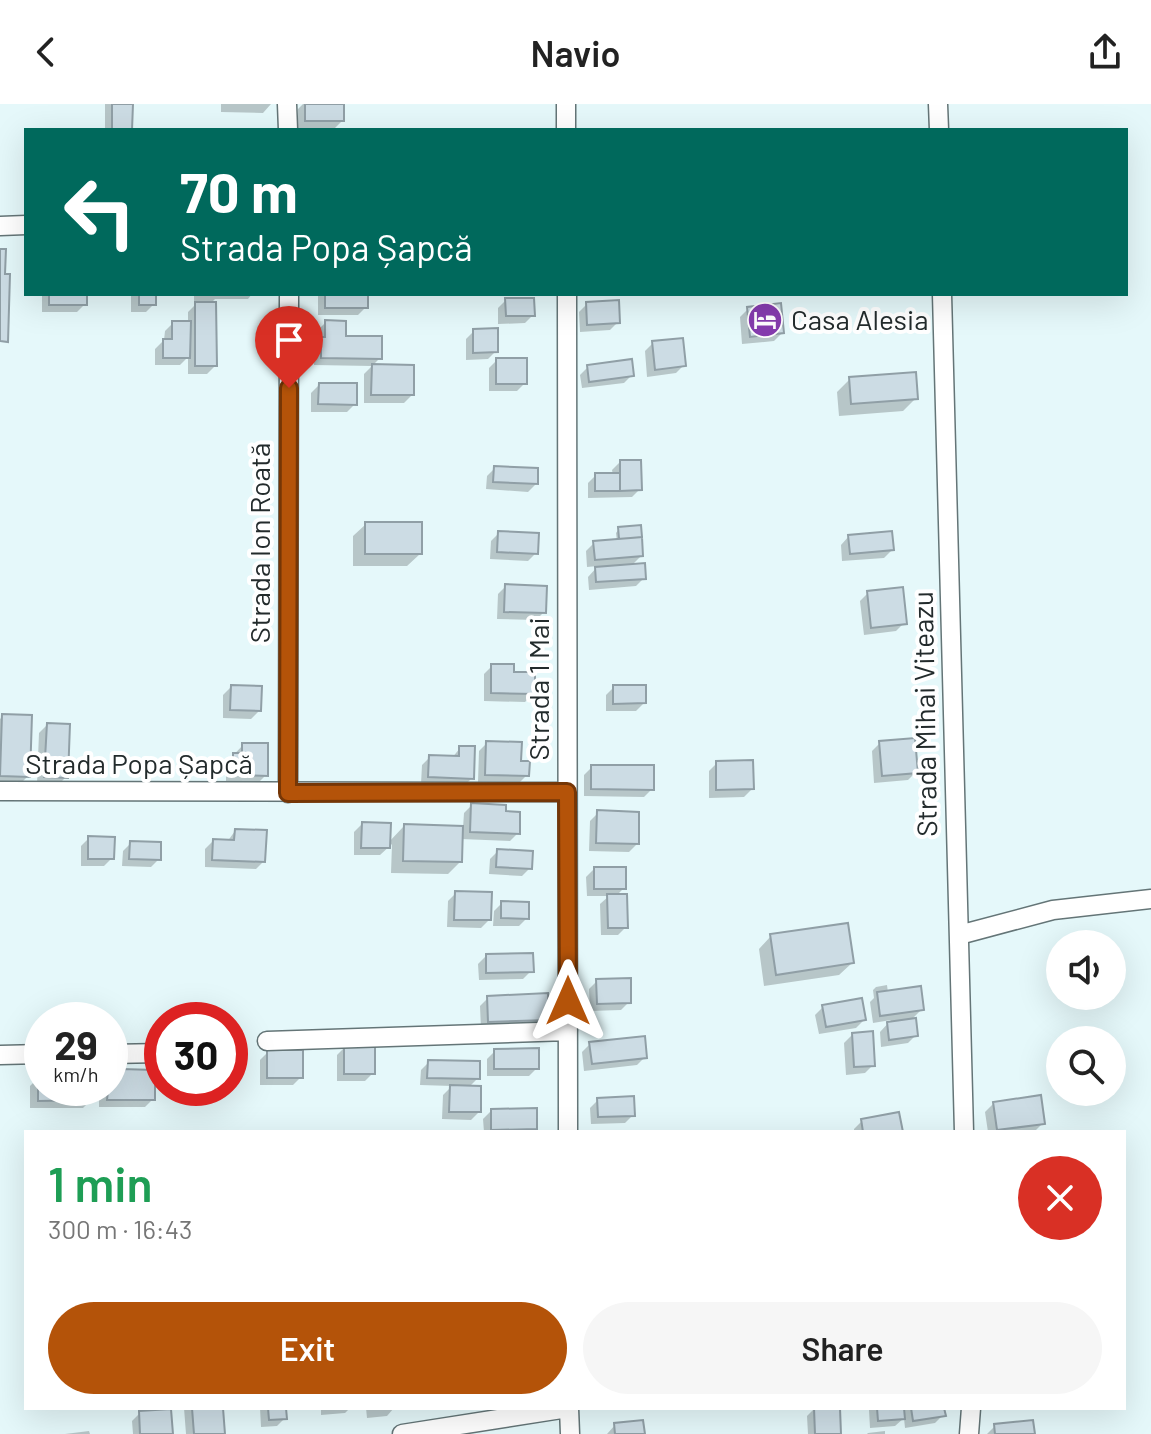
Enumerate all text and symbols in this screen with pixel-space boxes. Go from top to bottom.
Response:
icon: back [24,30,68,74]
icon: share [1083,30,1127,74]
text: Navio [531,31,620,74]
text: 70 m [180,157,298,224]
icon: left [48,160,152,264]
text: Strada Popa Șapcă [180,225,473,268]
hotel icon: Casa Alesia [746,301,784,339]
place label: Casa Alesia [791,302,929,336]
pin [255,306,323,388]
icon: arrive [267,318,311,362]
street label: Strada Ion Roată [242,443,276,643]
street label: Strada Mihai Viteazu [905,591,943,837]
street label: Strada 1 Mai [521,617,555,761]
street label: Strada Popa Șapcă [25,746,253,780]
map controls [1046,930,1126,1106]
button: sound [1046,930,1126,1010]
position arrow [526,959,610,1043]
speed limit sign: 30 [144,1002,248,1106]
text: 29 [54,1020,98,1068]
button: search [1046,1026,1126,1106]
text: km/h [53,1062,99,1086]
text: 1 min [48,1154,153,1212]
button: close [1018,1156,1102,1240]
text: 300 m · 16:43 [48,1213,192,1244]
button: Exit [48,1302,567,1394]
button: Share [583,1302,1102,1394]

